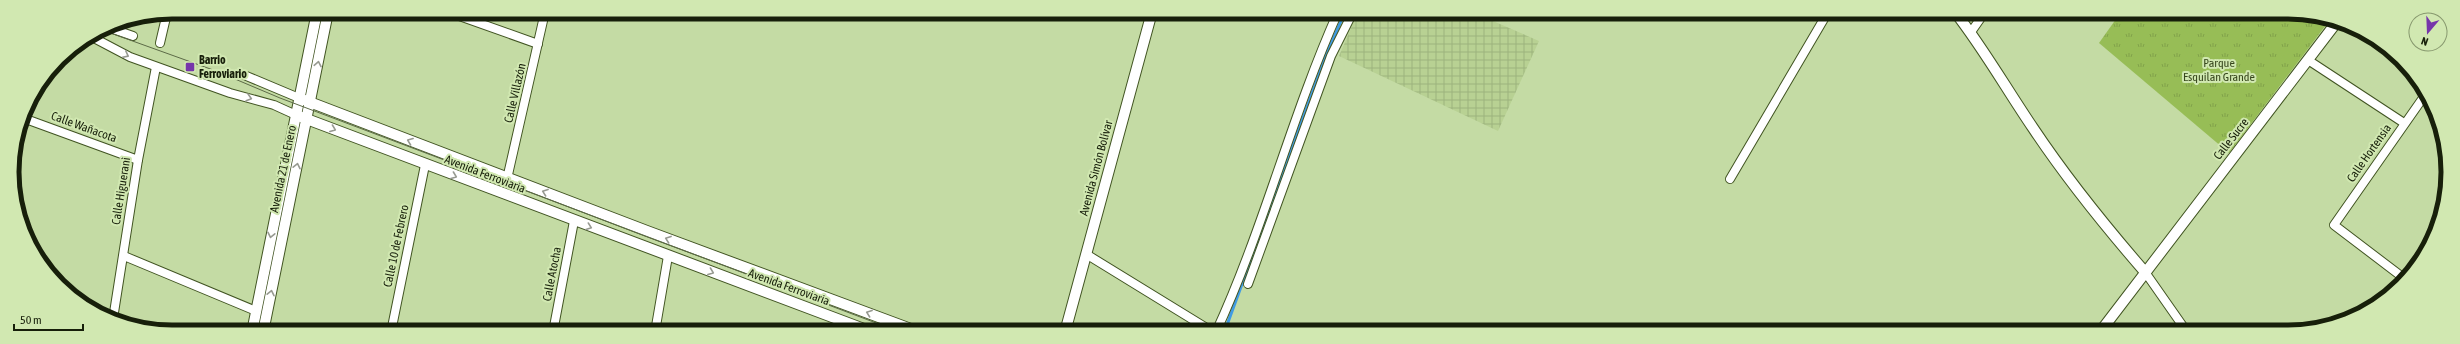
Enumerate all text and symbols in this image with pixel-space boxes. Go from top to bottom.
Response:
north arrow [2408,12,2448,52]
text: N [2420,35,2430,48]
one-way arrow [122,50,130,58]
place label: Barrio Ferroviario [199,53,247,81]
park label: Parque Esquilan Grande [2183,56,2255,84]
marker: Barrio Ferroviario [184,61,196,73]
one-way arrow [313,61,321,67]
street label: Calle Villazón [501,62,529,124]
one-way arrow [245,93,252,102]
street label: Calle Wañacota [49,109,119,145]
street label: Calle Sucre [2211,116,2251,162]
street label: Avenida Simón Bolívar [1077,118,1116,217]
street label: Calle Hortensia [2344,121,2394,185]
street label: Avenida 21 de Enero [267,124,299,214]
one-way arrow [329,125,336,133]
one-way arrow [407,138,414,146]
street label: Avenida Ferroviaria [443,152,527,196]
street label: Calle Higuerani [109,156,133,226]
one-way arrow [292,163,301,169]
one-way arrow [450,171,457,179]
one-way arrow [541,188,548,197]
street label: Calle 10 de Febrero [380,203,412,288]
one-way arrow [585,222,592,230]
one-way arrow [267,232,276,238]
one-way arrow [665,236,672,244]
street label: Calle Atocha [540,246,564,302]
street label: Avenida Ferroviaria [746,266,832,308]
one-way arrow [707,267,714,275]
one-way arrow [266,290,274,297]
scale bar [14,306,83,332]
one-way arrow [866,310,873,318]
text: 50 m [20,313,42,327]

